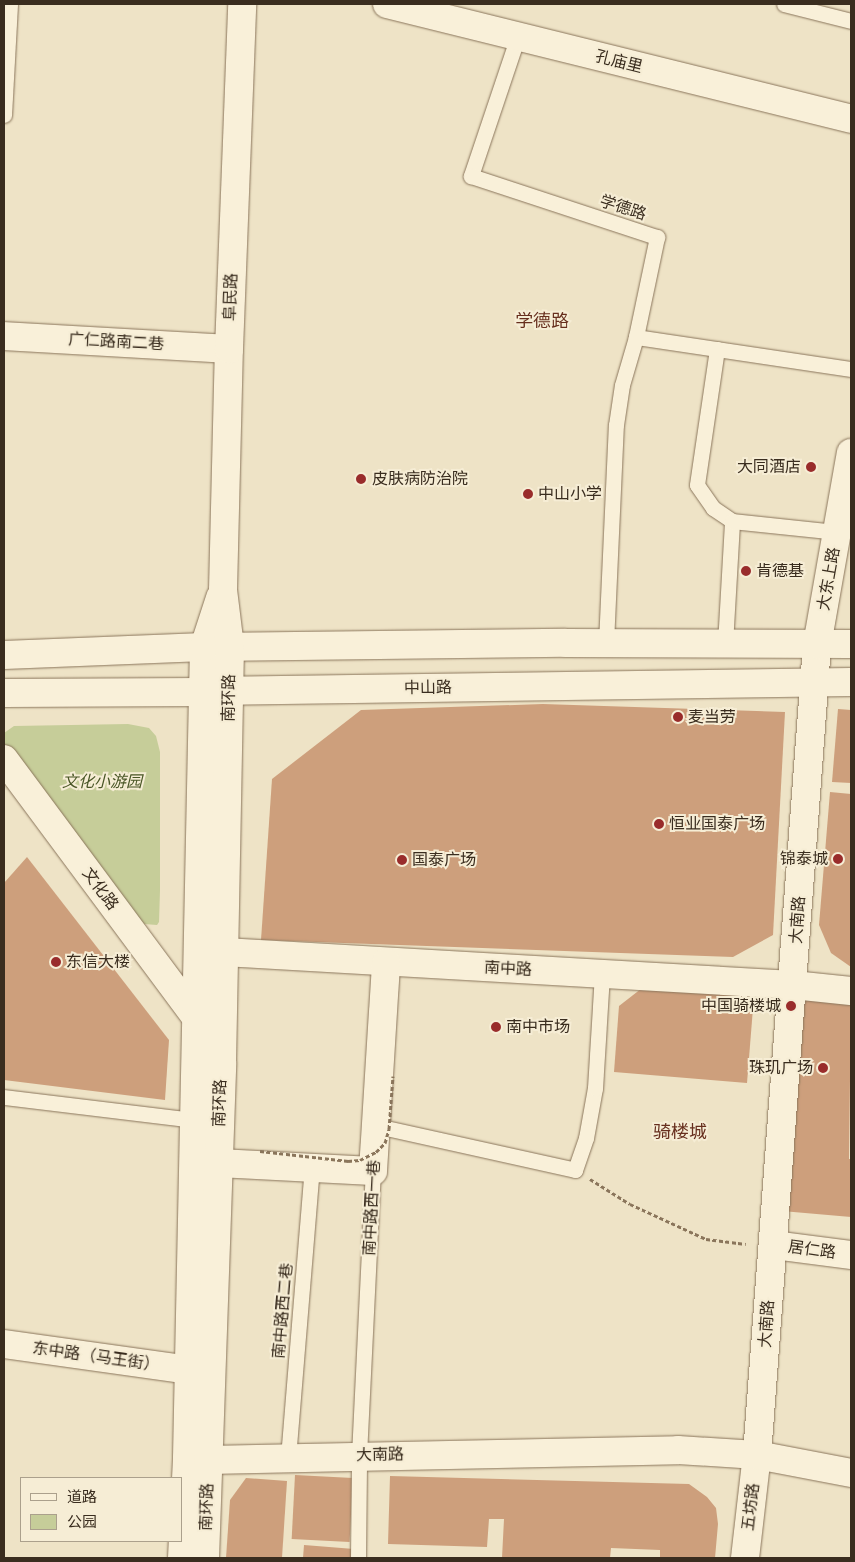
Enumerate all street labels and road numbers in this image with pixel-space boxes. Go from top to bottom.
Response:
street label: 孔庙里 [593,47,645,77]
street label: 学德路 [597,191,649,225]
street label: 阜民路 [221,273,241,321]
street label: 广仁路南二巷 [68,330,164,354]
street label: 大东上路 [814,546,844,612]
street label: 南环路 [219,674,239,722]
street label: 中山路 [404,678,452,698]
street label: 文化路 [78,864,122,914]
street label: 大南路 [787,895,809,945]
street label: 南中路 [484,958,532,980]
street label: 南环路 [210,1079,230,1127]
street label: 南中路西一巷 [360,1160,384,1256]
street label: 居仁路 [787,1237,837,1263]
street label: 南中路西二巷 [269,1262,297,1360]
street label: 大南路 [756,1299,778,1349]
street label: 东中路（马王街） [31,1339,161,1375]
street label: 大南路 [356,1445,404,1465]
street label: 五坊路 [739,1482,763,1532]
street label: 南环路 [197,1483,217,1531]

